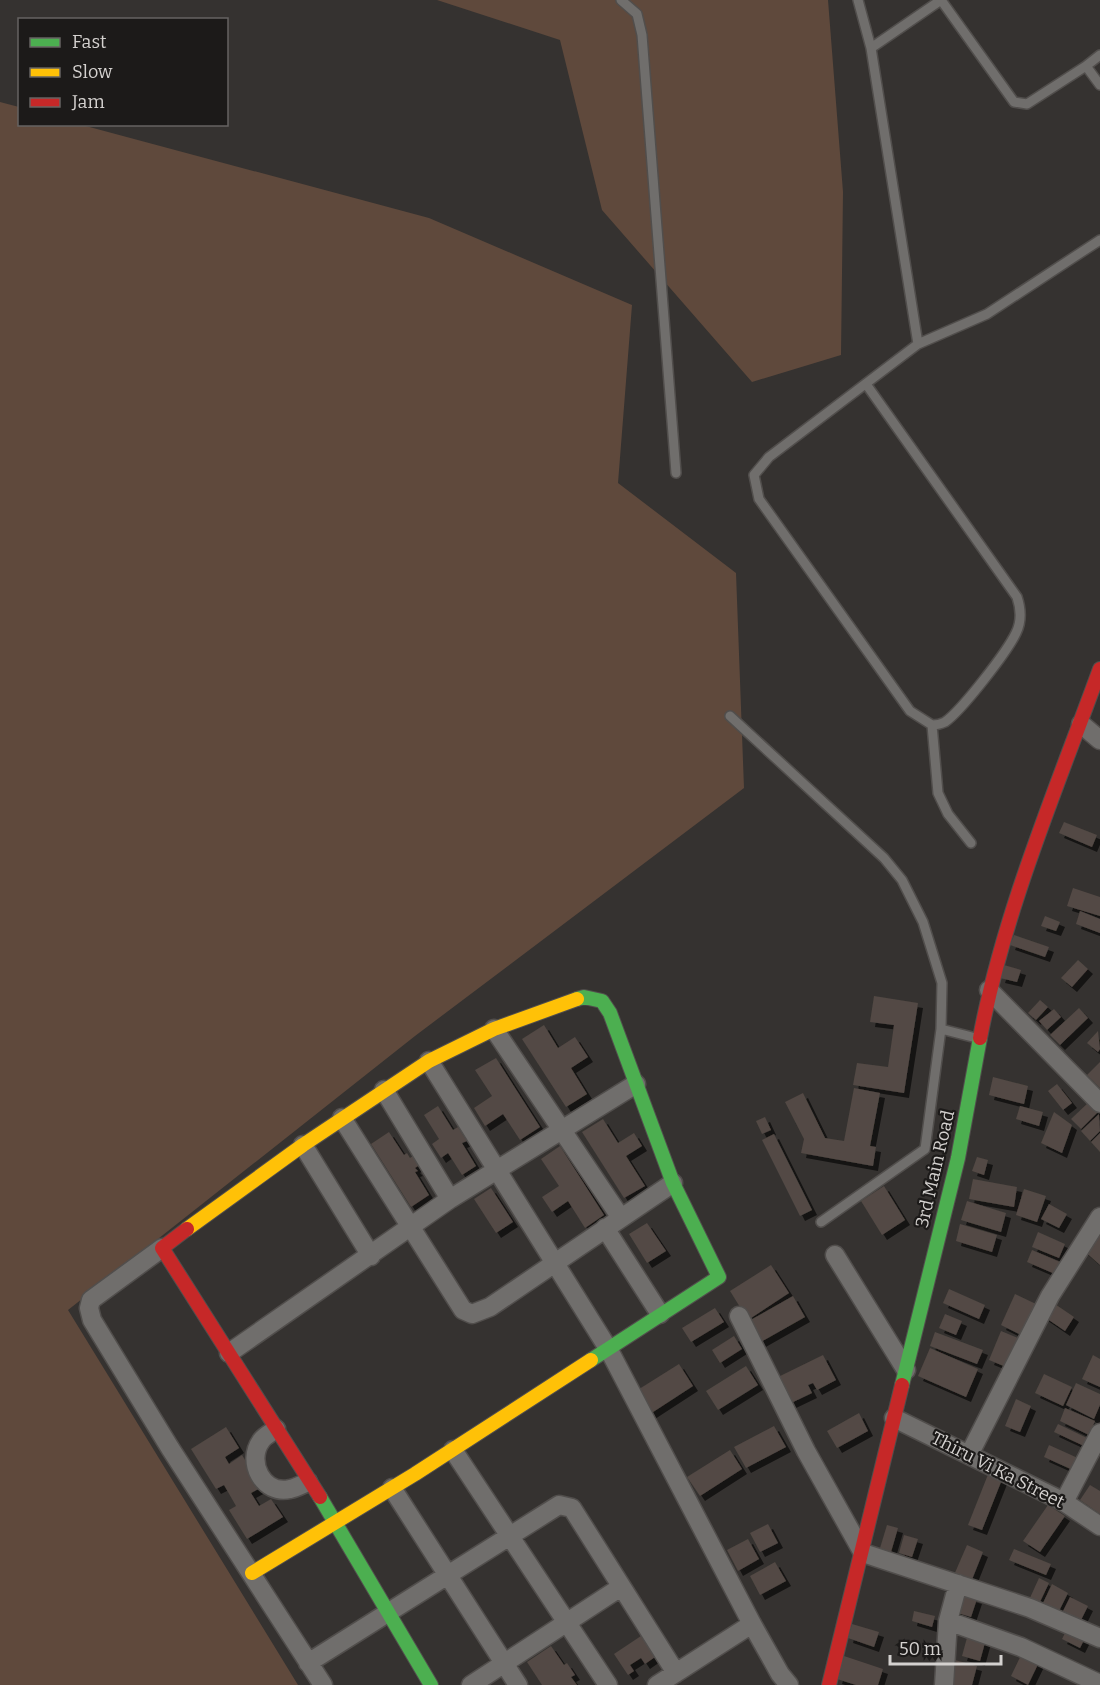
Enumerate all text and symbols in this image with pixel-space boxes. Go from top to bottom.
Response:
legend [18,18,228,126]
text: Fast [72,31,107,53]
text: Slow [72,61,113,83]
text: Jam [71,91,105,113]
street label: 3rd Main Road [911,1108,959,1230]
street label: Thiru Vi Ka Street [928,1427,1069,1513]
scale bar [890,1628,1001,1666]
text: 50 m [899,1638,941,1660]

